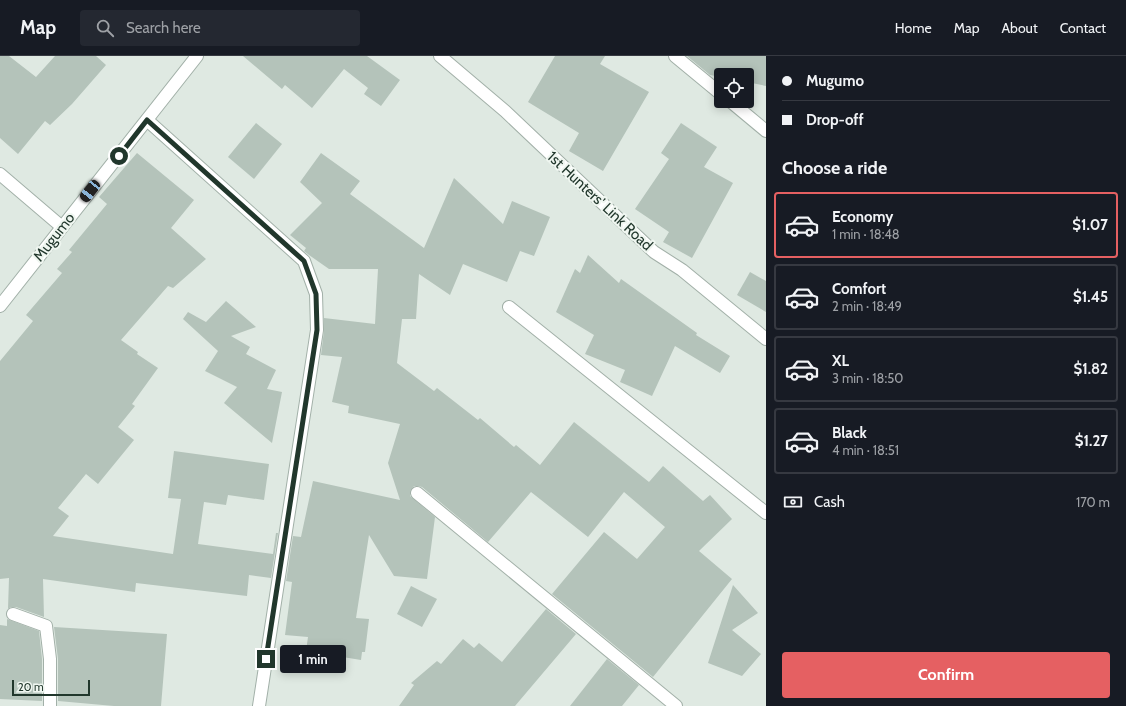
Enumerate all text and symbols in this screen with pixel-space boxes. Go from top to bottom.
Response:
search box [80,10,360,46]
text: Map [20,16,56,39]
icon: search [94,17,116,39]
text: Search here [126,19,201,37]
text: Home [895,19,932,37]
text: Map [954,19,979,37]
text: About [1001,19,1038,37]
text: Contact [1060,19,1106,37]
map controls [714,68,754,108]
button: locate [714,68,754,108]
text: Mugumo [806,72,864,90]
text: Drop-off [806,111,864,129]
route start [110,147,128,165]
street label: 1st Hunters' Link Road [544,148,656,254]
text: Choose a ride [782,157,887,179]
car [78,178,102,204]
icon: car [784,207,820,243]
text: Economy [832,208,893,226]
street label: Mugumo [29,209,79,265]
text: $1.07 [1072,216,1108,234]
text: 1 min · 18:48 [832,226,900,242]
icon: car [784,279,820,315]
text: Comfort [832,280,886,298]
text: $1.45 [1073,288,1108,306]
text: 2 min · 18:49 [832,298,902,314]
icon: car [784,351,820,387]
text: XL [832,352,849,370]
text: $1.82 [1073,360,1108,378]
text: 3 min · 18:50 [832,370,903,386]
icon: car [784,423,820,459]
text: Black [832,424,867,442]
text: $1.27 [1075,432,1108,450]
text: 4 min · 18:51 [832,442,899,458]
icon: cash [782,491,804,513]
text: Cash [814,493,845,511]
text: 170 m [1076,494,1110,510]
callout: 1 min [280,645,346,673]
route end [257,650,275,668]
text: 1 min [298,651,328,667]
button: Confirm [782,652,1110,698]
scale bar [12,678,90,697]
text: 20 m [18,680,44,694]

